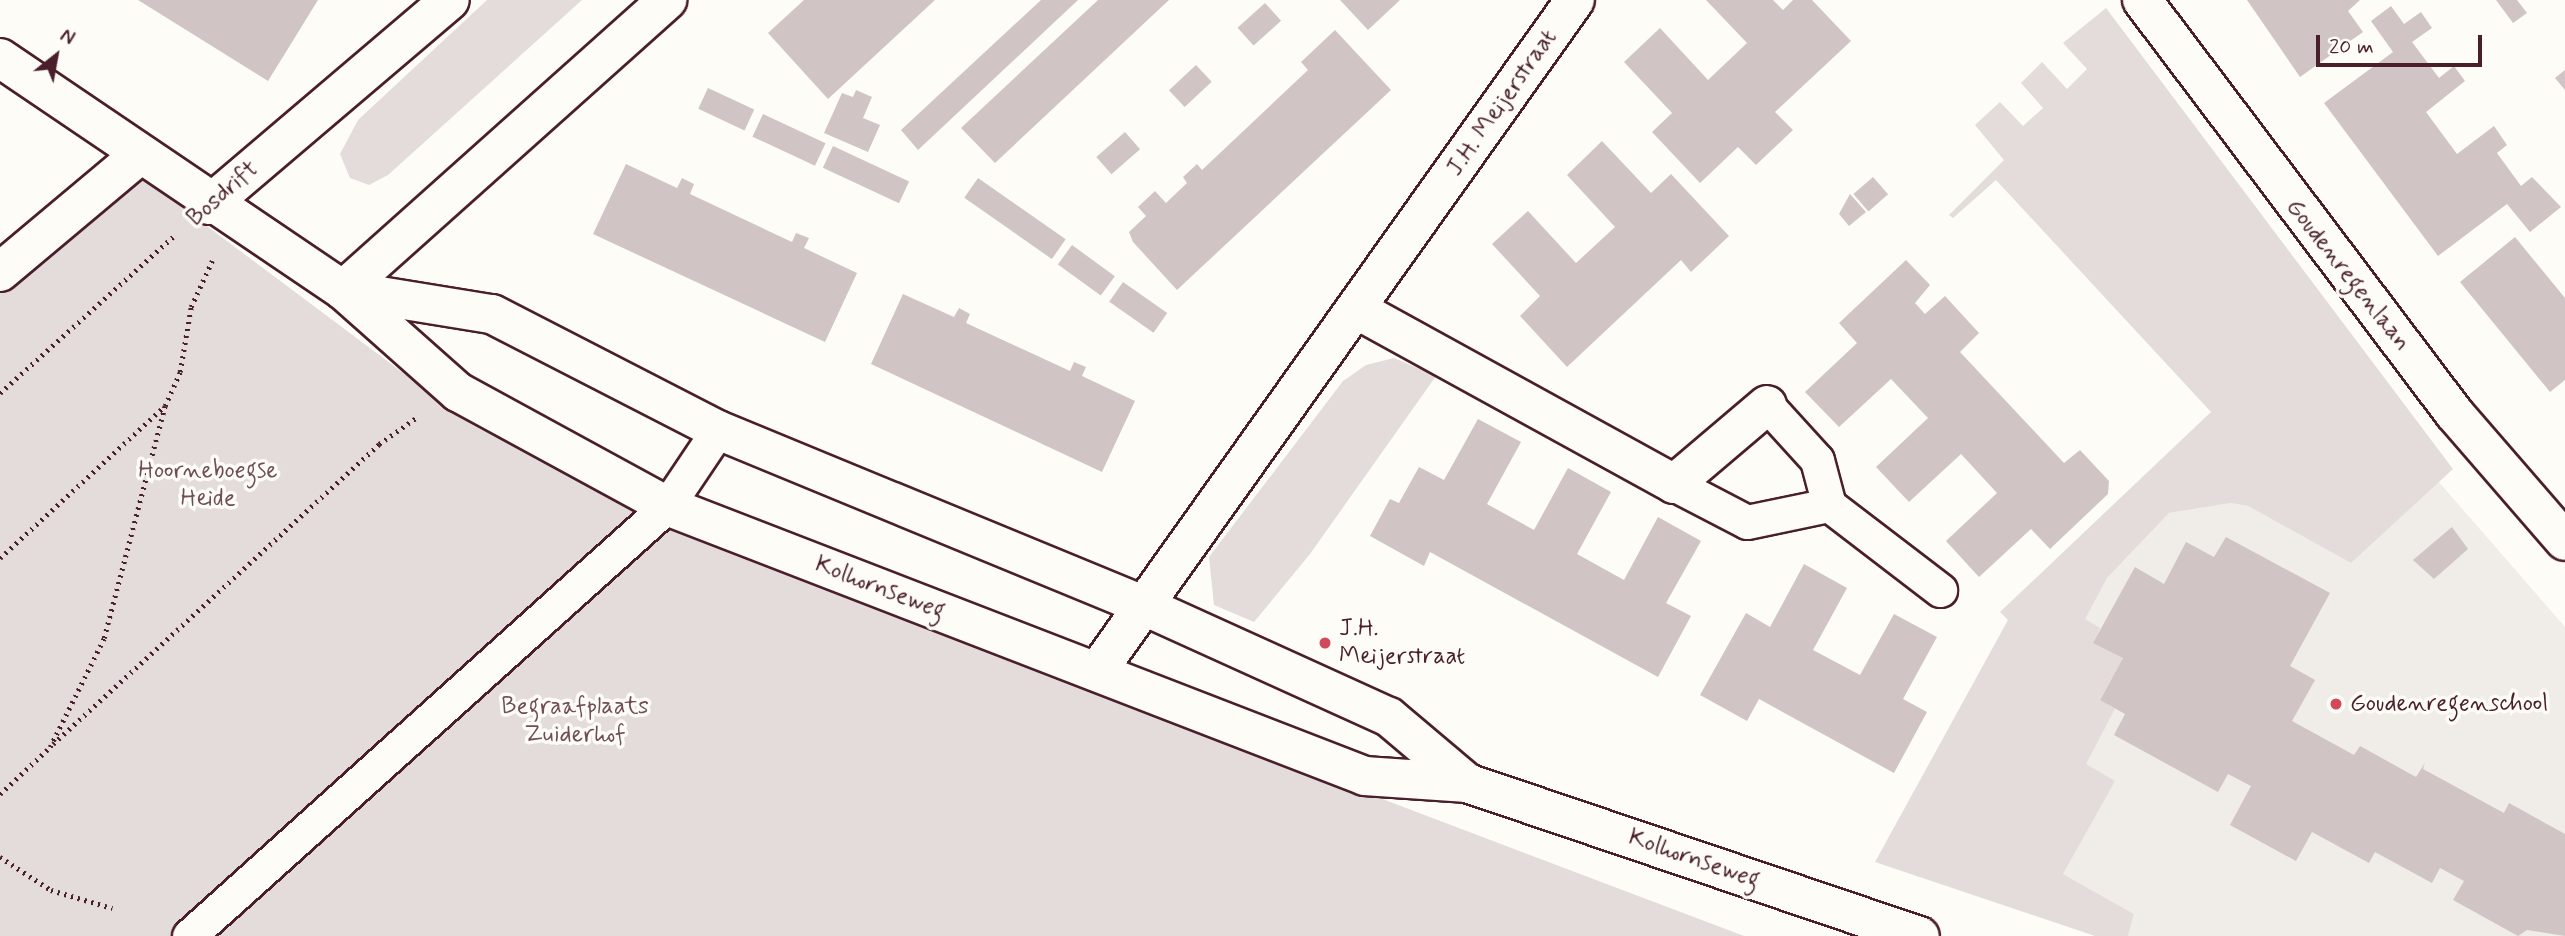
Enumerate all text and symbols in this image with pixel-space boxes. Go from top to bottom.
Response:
north arrow [21,21,91,91]
scale bar [2320,21,2486,65]
text: N [55,24,79,52]
street label: J.H. Meijerstraat [1441,24,1563,182]
text: 20 m [2329,33,2374,61]
street label: Bosdrift [181,155,265,233]
street label: Goudenregenlaan [2280,193,2416,357]
park label: Hoorneboegse Heide [138,457,278,513]
street label: Kolhornseweg [811,550,949,626]
place label: J.H. Meijerstraat [1339,615,1465,671]
marker: J.H. Meijerstraat [1317,635,1333,651]
place label: Goudenregenschool [2350,690,2548,718]
park label: Begraafplaats Zuiderhof [501,693,649,749]
marker: Goudenregenschool [2328,696,2344,712]
street label: Kolhornseweg [1625,823,1763,895]

